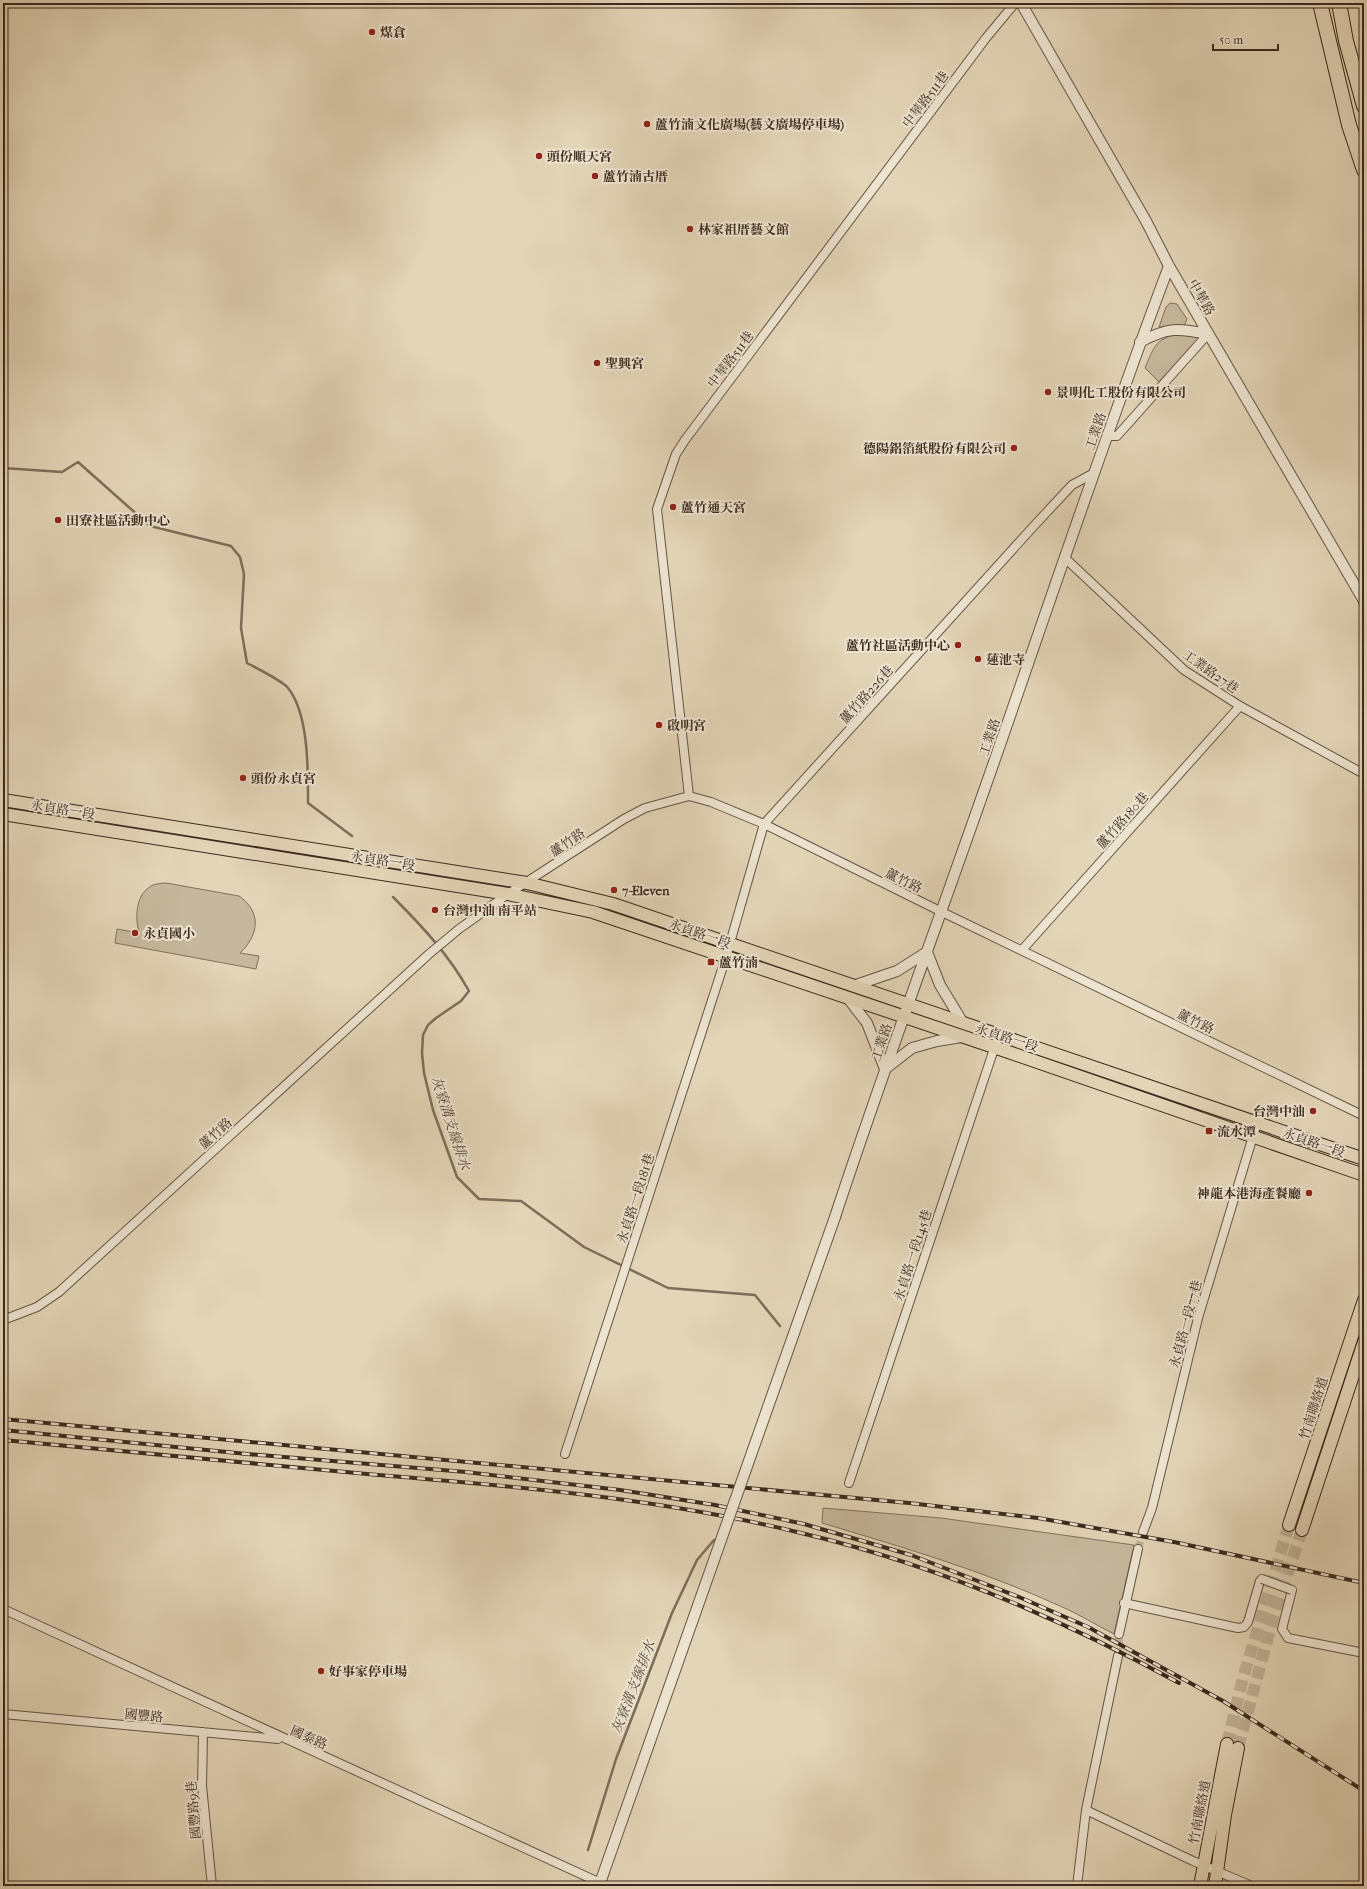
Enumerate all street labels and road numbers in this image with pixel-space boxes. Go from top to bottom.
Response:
street label: 中華路511巷 [899,68,952,131]
street label: 中華路 [1185,277,1218,318]
street label: 中華路511巷 [704,328,757,391]
street label: 工業路 [1082,410,1109,452]
street label: 工業路27巷 [1180,647,1242,696]
street label: 蘆竹路226巷 [837,662,896,726]
street label: 工業路 [976,716,1003,758]
street label: 蘆竹路180巷 [1093,789,1151,851]
street label: 永貞路一段 [30,797,96,822]
street label: 蘆竹路 [547,825,588,860]
street label: 永貞路一段 [350,848,416,873]
street label: 蘆竹路 [883,865,925,896]
street label: 永貞路一段 [667,916,733,951]
street label: 蘆竹路 [1175,1006,1217,1037]
street label: 永貞路一段 [974,1020,1040,1055]
street label: 工業路 [868,1021,895,1063]
street label: 蘆竹路 [196,1115,235,1152]
street label: 永貞路一段 [1281,1125,1347,1160]
street label: 永貞路一段181巷 [614,1151,657,1245]
street label: 永貞路一段145巷 [891,1207,934,1303]
street label: 永貞路一段77巷 [1167,1278,1204,1370]
street label: 竹南聯絡道 [1296,1375,1331,1441]
street label: 國豐路 [124,1706,164,1725]
street label: 國泰路 [288,1723,330,1752]
street label: 竹南聯絡道 [1186,1779,1213,1845]
street label: 國豐路9巷 [183,1780,204,1840]

